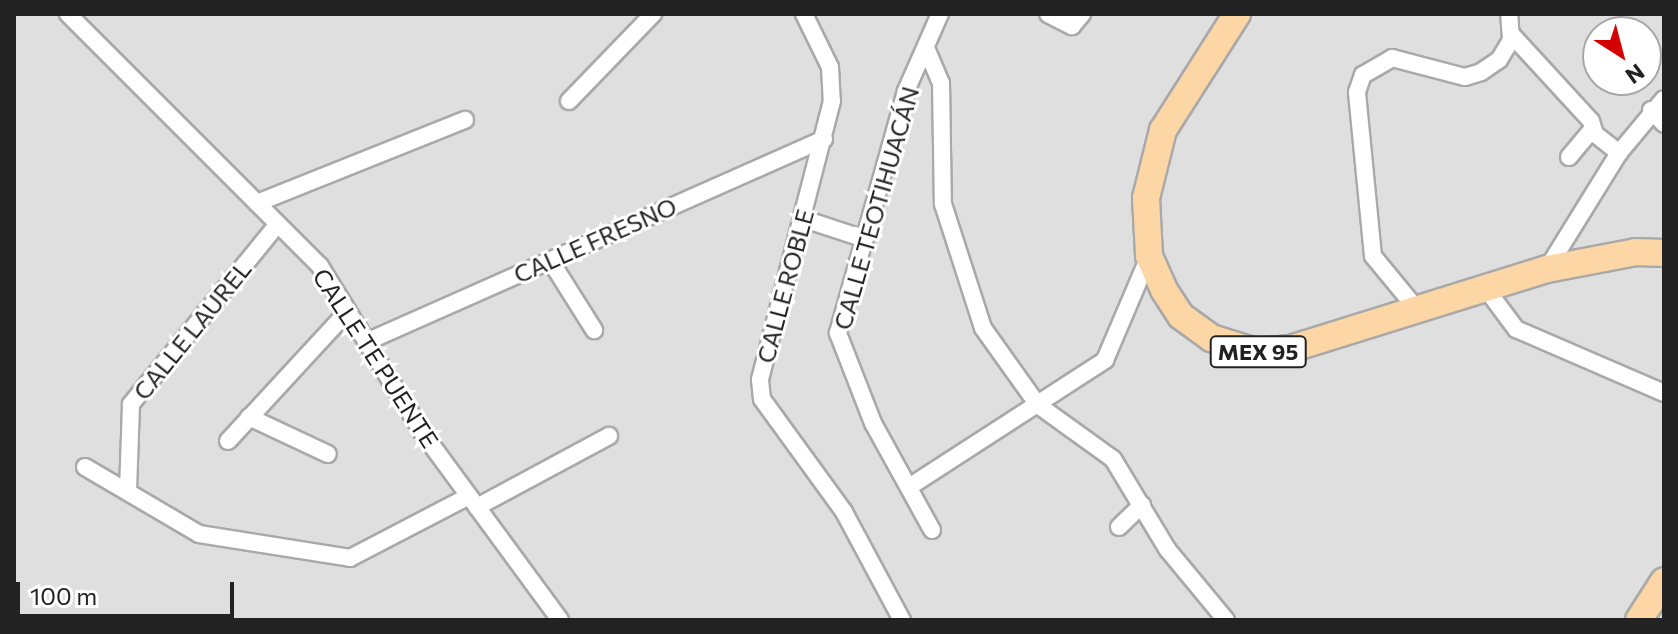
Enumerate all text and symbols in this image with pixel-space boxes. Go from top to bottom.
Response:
north arrow [1582,16,1662,96]
text: N [1621,58,1650,90]
street label: CALLE TEOTIHUACÁN [827,83,925,333]
street label: CALLE FRESNO [509,191,681,289]
street label: CALLE ROBLE [751,206,819,366]
street label: CALLE LAUREL [127,255,257,405]
street label: CALLE TE PUENTE [307,263,445,453]
road number: MEX 95 [1208,334,1308,370]
scale bar [20,566,238,616]
text: 100 m [30,581,97,610]

